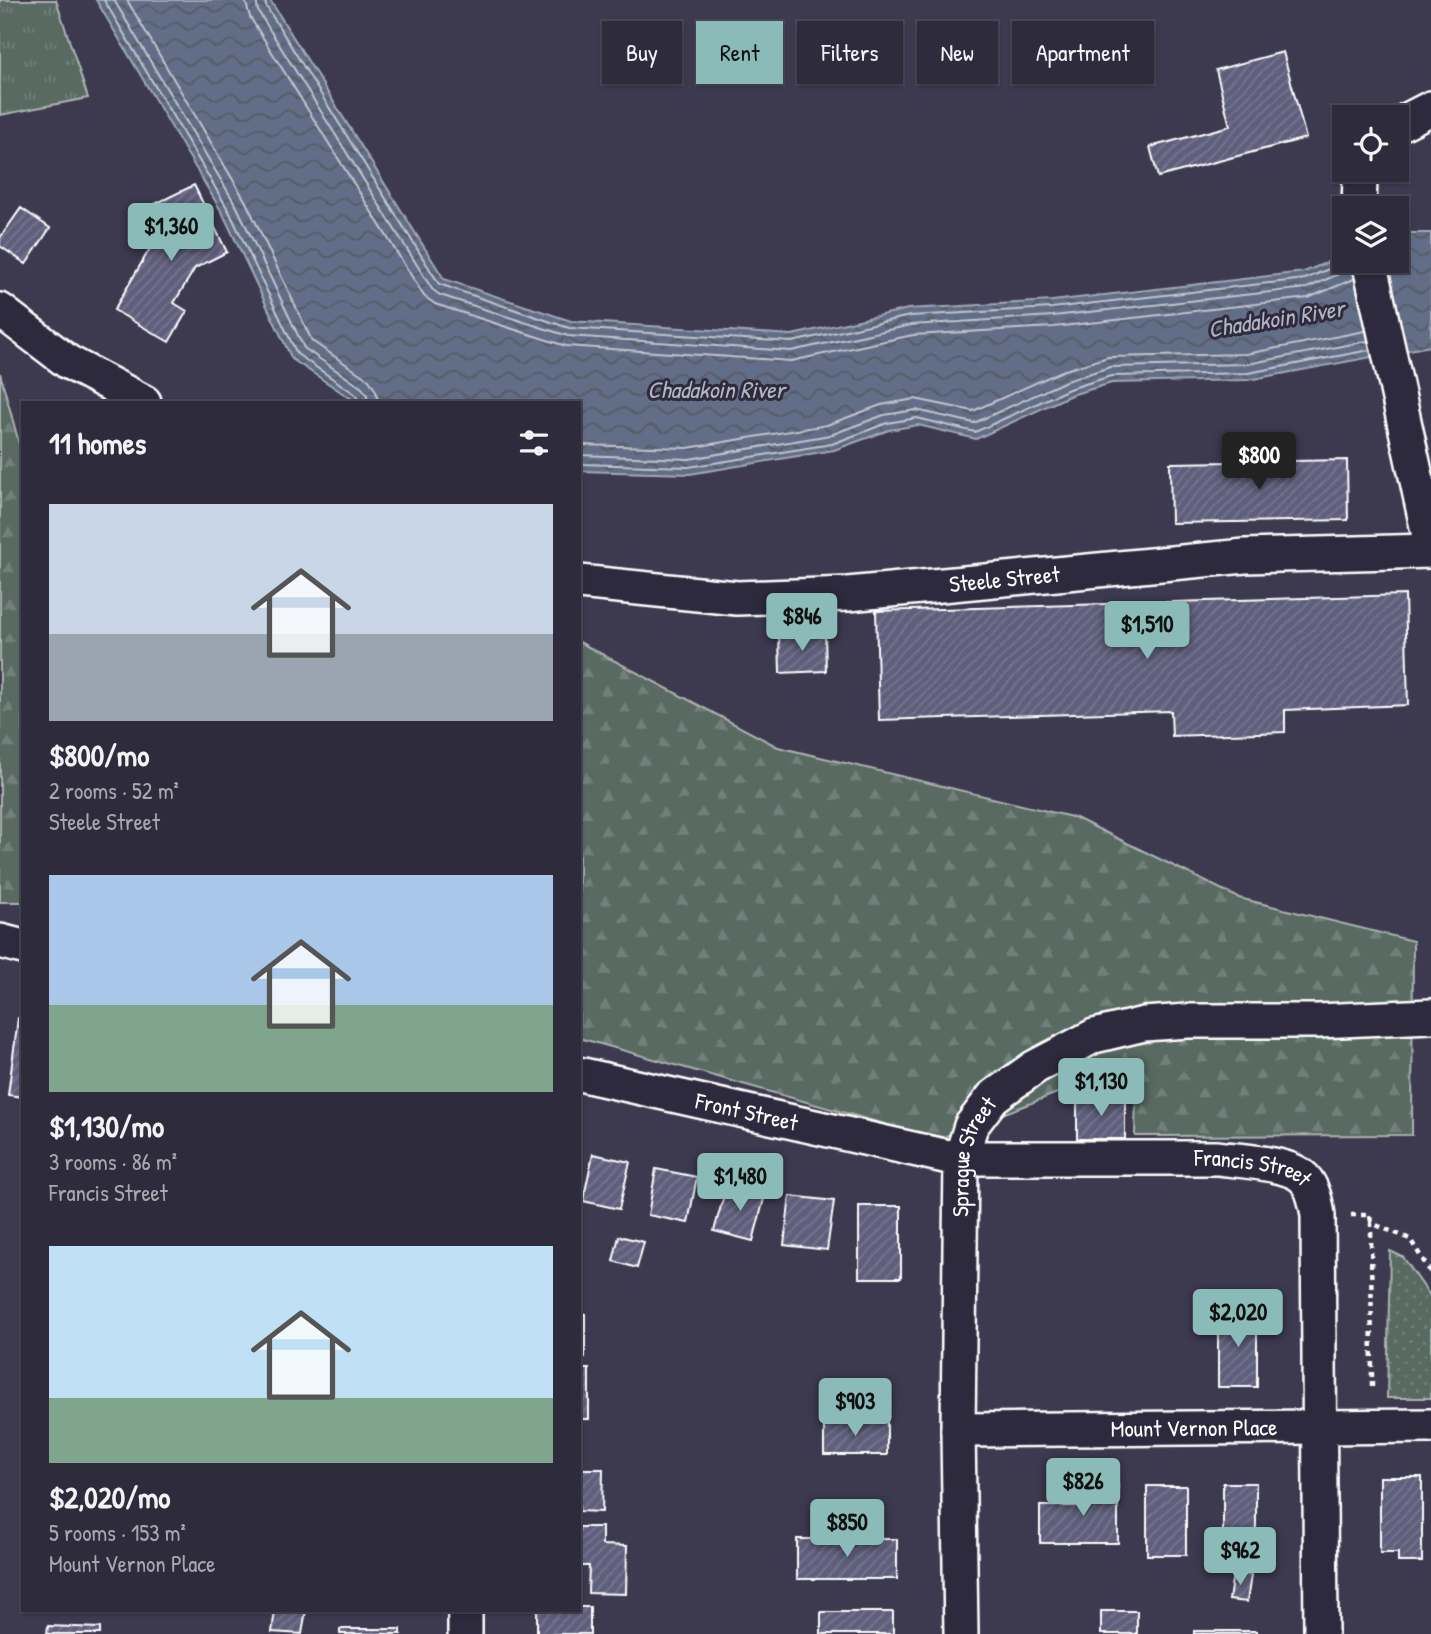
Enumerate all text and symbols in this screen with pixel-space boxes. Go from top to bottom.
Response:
chip: Buy [602,21,682,84]
chip: Rent [696,21,783,84]
chip: Filters [797,21,903,84]
chip: New [917,21,998,84]
chip: Apartment [1012,21,1154,84]
map controls [1332,105,1409,273]
button: locate [1332,105,1409,182]
button: layers [1332,196,1409,273]
pin: $1,360 [114,204,228,263]
text: $1,360 [144,210,198,241]
water label: Chadakoin River [1205,291,1349,345]
water label: Chadakoin River [647,373,787,405]
text: 11 homes [49,423,146,463]
icon: filters [515,424,553,462]
pin: $800 [1218,433,1300,492]
text: $800 [1238,439,1280,470]
icon: home [238,550,364,676]
street label: Steele Street [948,558,1062,599]
pin: $846 [761,594,843,653]
text: $846 [782,600,822,631]
pin: $1,510 [1090,602,1204,661]
text: $1,510 [1120,608,1174,639]
text: $800/mo [49,735,149,775]
text: 2 rooms · 52 m² [49,775,179,806]
text: Steele Street [49,806,160,837]
icon: home [238,921,364,1047]
pin: $1,130 [1044,1058,1158,1118]
text: $1,130 [1074,1065,1128,1096]
street label: Front Street [692,1084,802,1138]
street label: Sprague Street [944,1089,1004,1217]
text: $1,130/mo [49,1106,164,1146]
street label: Francis Street [1193,1142,1320,1193]
text: 3 rooms · 86 m² [49,1146,177,1177]
pin: $1,480 [683,1154,797,1213]
text: $1,480 [713,1160,767,1191]
text: Francis Street [49,1177,168,1208]
pin: $2,020 [1181,1290,1295,1349]
icon: home [238,1292,364,1418]
text: $2,020 [1209,1296,1267,1327]
pin: $903 [814,1378,896,1438]
text: $903 [835,1385,875,1416]
street label: Mount Vernon Place [1111,1411,1277,1444]
pin: $826 [1042,1458,1124,1518]
text: $826 [1062,1465,1104,1496]
text: $2,020/mo [49,1477,170,1517]
pin: $850 [806,1500,888,1559]
text: $850 [826,1506,868,1537]
text: 5 rooms · 153 m² [49,1517,186,1548]
pin: $962 [1199,1528,1281,1587]
text: $962 [1220,1534,1260,1565]
text: Mount Vernon Place [49,1548,215,1579]

